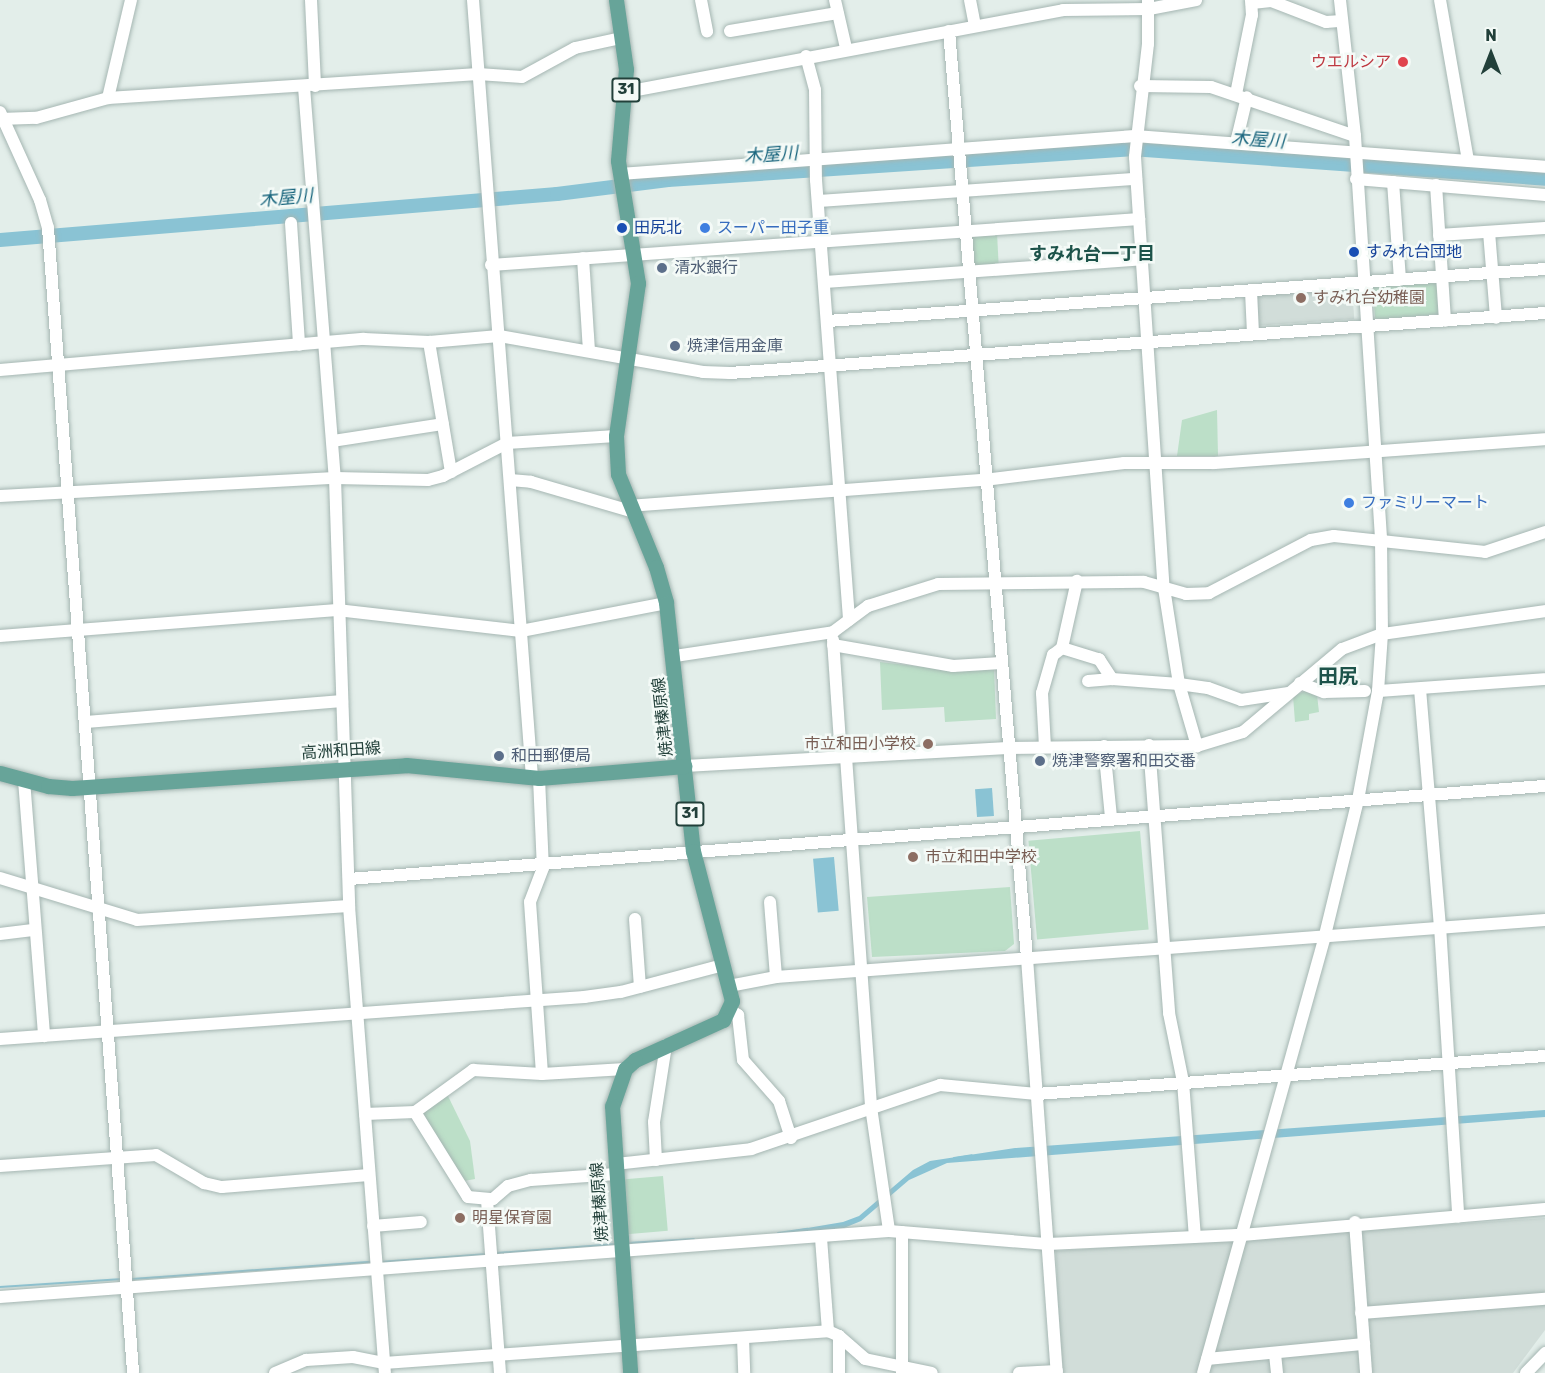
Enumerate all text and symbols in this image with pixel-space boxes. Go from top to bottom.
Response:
north arrow [1461,24,1521,84]
text: N [1485,26,1497,45]
place label: ウエルシア [1311,52,1391,72]
marker: ウエルシア [1396,55,1410,69]
road number: 31 [611,78,641,102]
water label: 木屋川 [1230,127,1286,153]
water label: 木屋川 [743,142,799,168]
water label: 木屋川 [258,185,314,211]
place label: 田尻北 [634,218,682,238]
place label: スーパー田子重 [717,218,829,238]
marker: 田尻北 [615,221,629,235]
marker: スーパー田子重 [698,221,712,235]
place label: すみれ台団地 [1366,242,1462,262]
district label: すみれ台一丁目 [1029,243,1155,265]
marker: すみれ台団地 [1347,245,1361,259]
place label: 清水銀行 [674,258,738,278]
marker: 清水銀行 [655,261,669,275]
place label: すみれ台幼稚園 [1313,288,1425,308]
marker: すみれ台幼稚園 [1294,291,1308,305]
place label: 焼津信用金庫 [687,336,783,356]
marker: 焼津信用金庫 [668,339,682,353]
place label: ファミリーマート [1361,493,1489,513]
marker: ファミリーマート [1342,496,1356,510]
district label: 田尻 [1318,664,1358,688]
street label: 焼津榛原線 [649,676,677,758]
place label: 市立和田小学校 [804,734,916,754]
marker: 市立和田小学校 [921,737,935,751]
street label: 高洲和田線 [300,739,382,763]
place label: 和田郵便局 [511,746,591,766]
marker: 和田郵便局 [492,749,506,763]
place label: 焼津警察署和田交番 [1052,751,1196,771]
marker: 焼津警察署和田交番 [1033,754,1047,768]
road number: 31 [675,802,705,826]
place label: 市立和田中学校 [925,847,1037,867]
marker: 市立和田中学校 [906,850,920,864]
street label: 焼津榛原線 [588,1161,612,1243]
place label: 明星保育園 [472,1208,552,1228]
marker: 明星保育園 [453,1211,467,1225]

